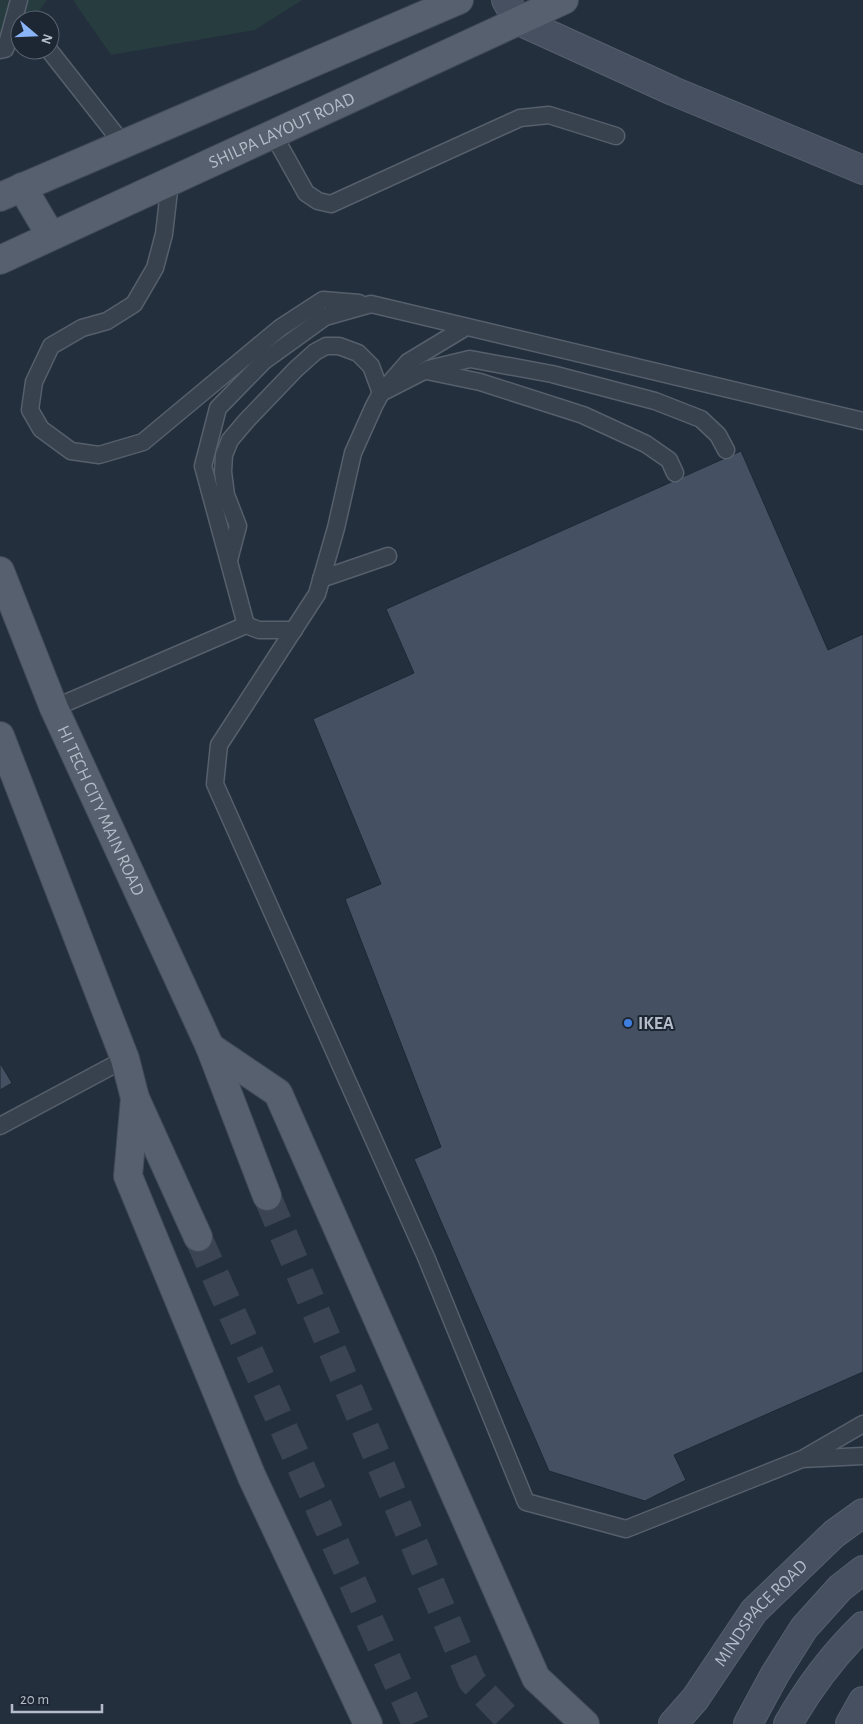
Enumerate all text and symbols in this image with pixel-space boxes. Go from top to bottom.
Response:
north arrow [10,10,60,60]
text: N [38,32,55,46]
street label: SHILPA LAYOUT ROAD [206,90,358,172]
street label: HI TECH CITY MAIN ROAD [53,723,147,899]
place label: IKEA [638,1015,674,1033]
marker: IKEA [622,1017,634,1029]
street label: MINDSPACE ROAD [712,1557,811,1670]
scale bar [12,1682,102,1714]
text: 20 m [20,1692,49,1707]

